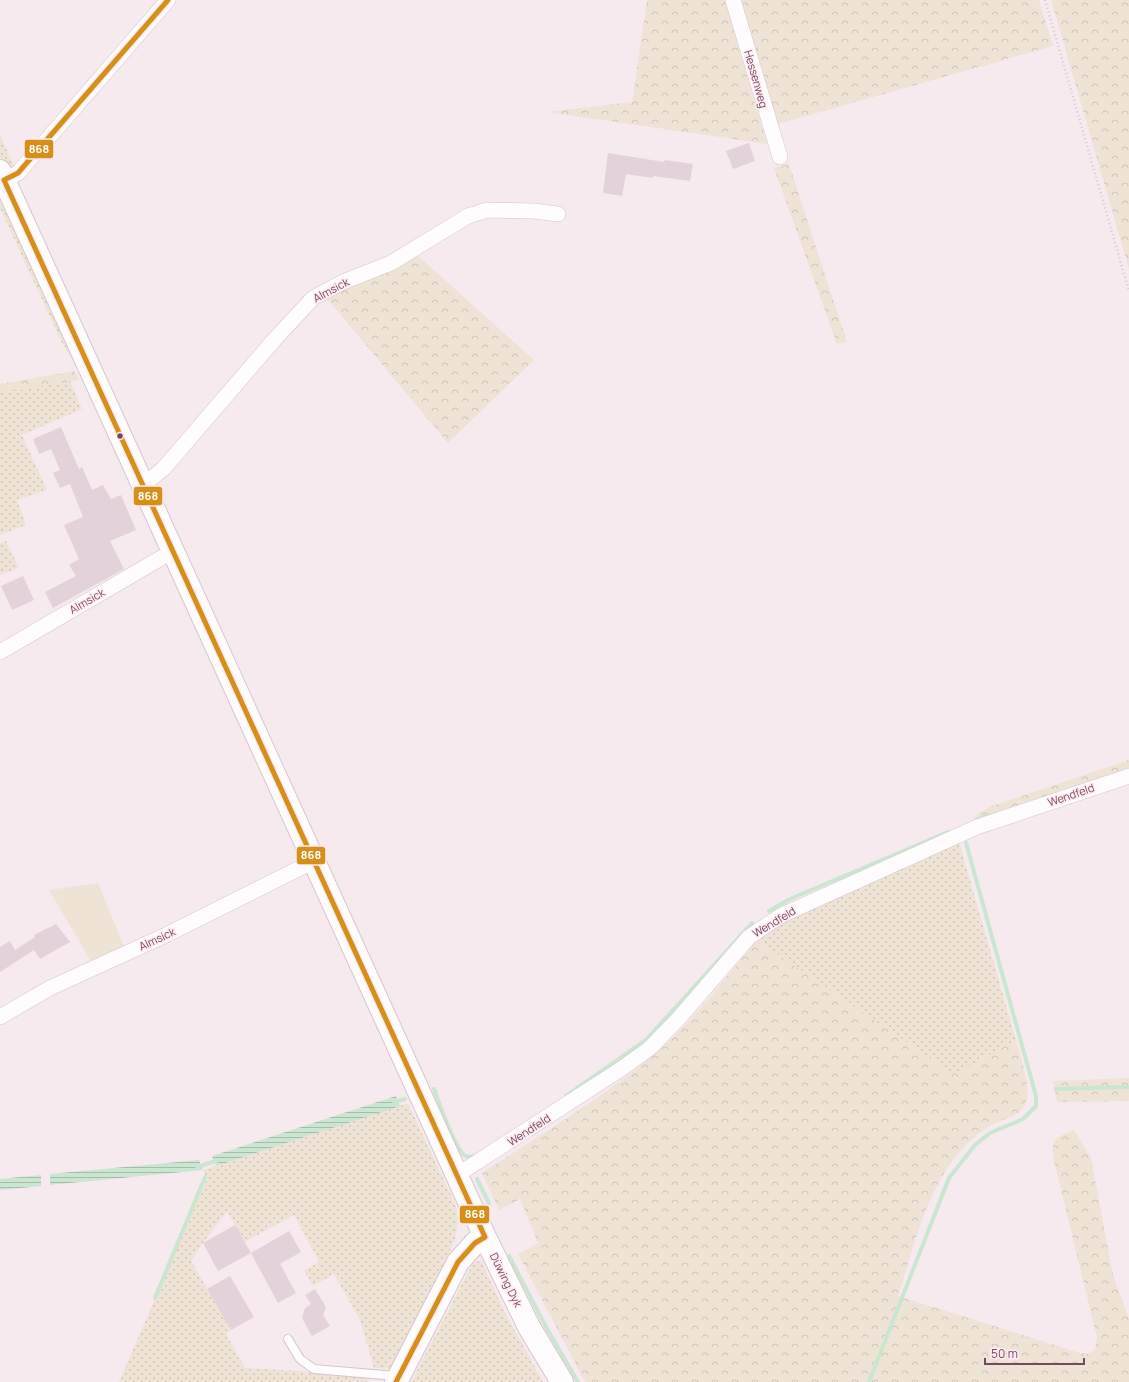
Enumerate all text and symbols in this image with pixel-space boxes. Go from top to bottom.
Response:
street label: Hessenweg [741,48,772,110]
line badge: 868 [24,139,54,159]
text: 868 [29,141,49,156]
street label: Almsick [310,274,352,305]
unlabelled marker [115,431,125,441]
line badge: 868 [133,486,163,506]
text: 868 [138,488,158,503]
street label: Almsick [66,584,108,617]
street label: Wendfeld [1046,780,1096,809]
line badge: 868 [296,846,326,865]
text: 868 [301,847,321,862]
street label: Wendfeld [749,903,798,940]
street label: Almsick [136,923,178,954]
street label: Wendfeld [504,1110,553,1149]
line badge: 868 [459,1205,490,1224]
text: 868 [465,1206,485,1221]
street label: Düwing Dyk [487,1250,526,1310]
scale bar [985,1340,1084,1366]
text: 50 m [991,1345,1018,1362]

